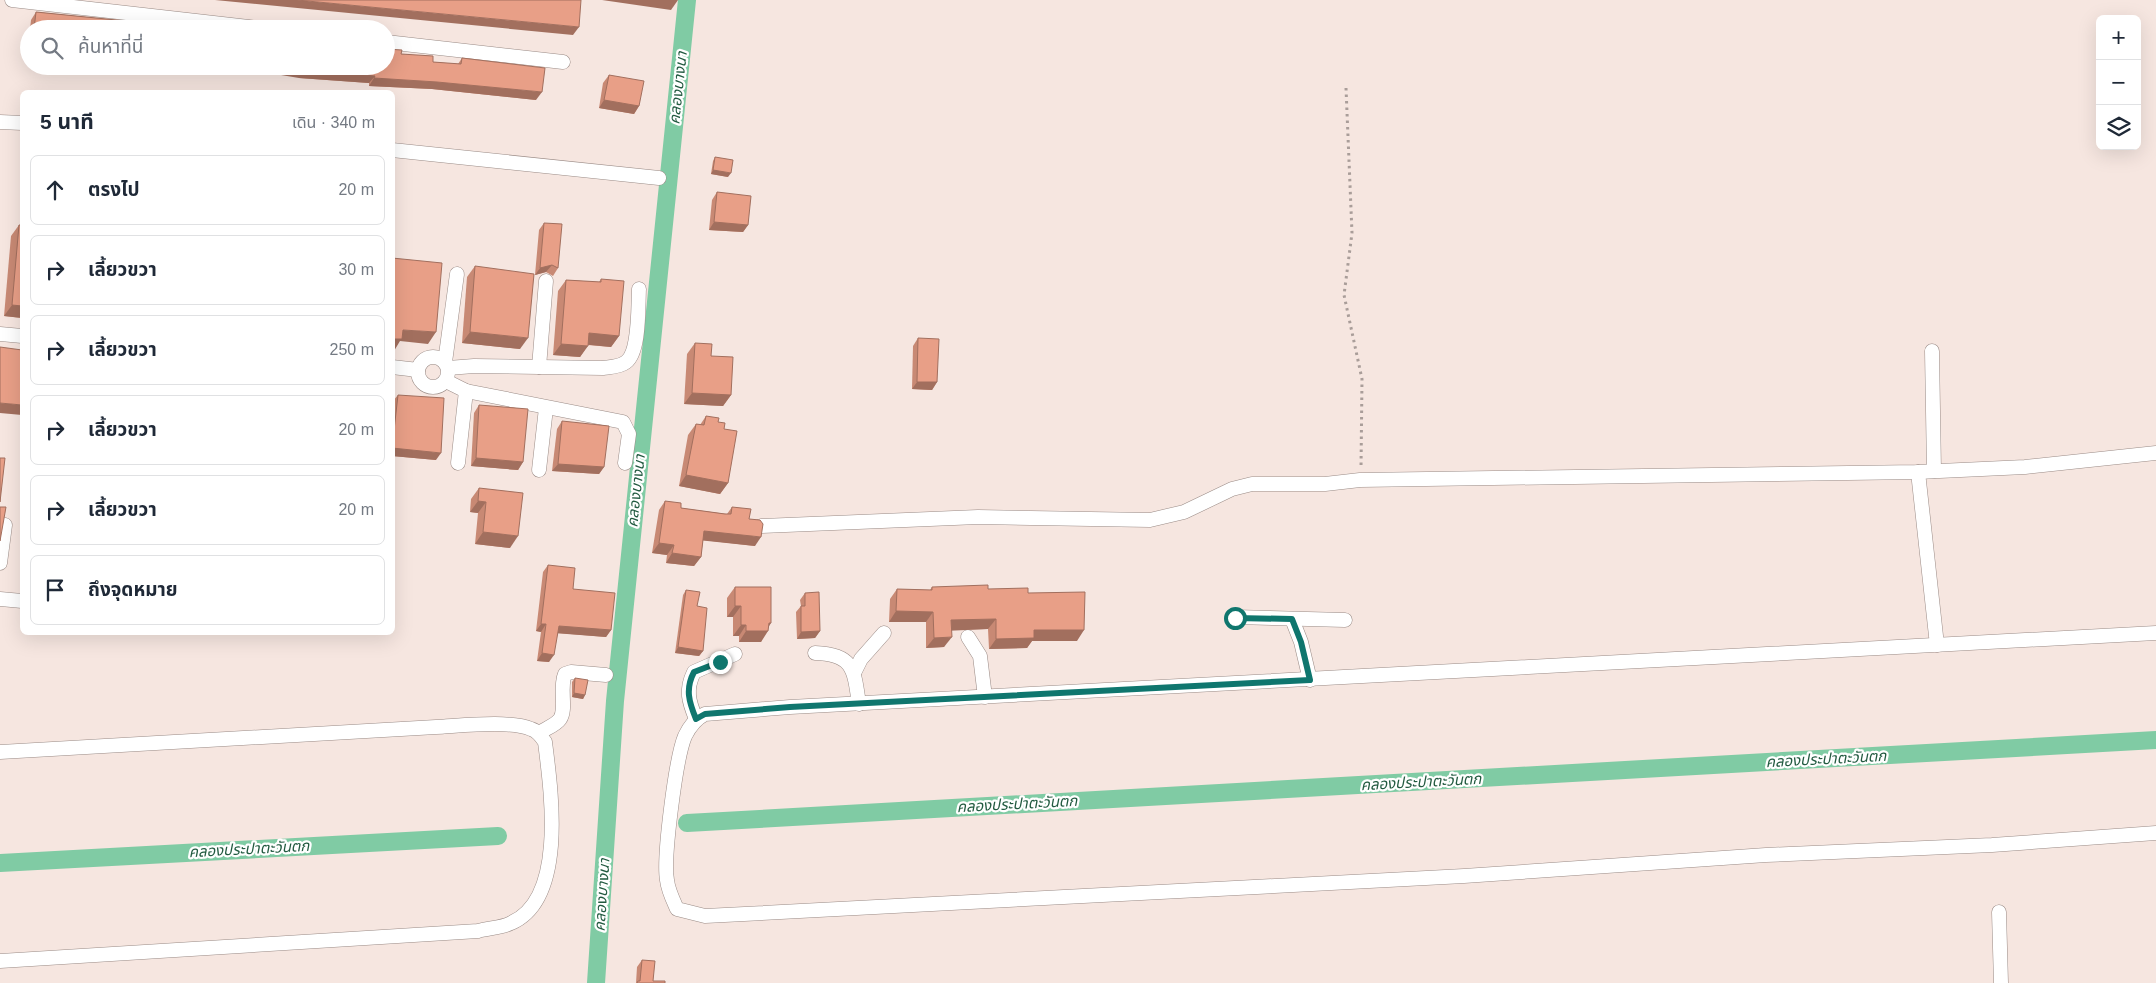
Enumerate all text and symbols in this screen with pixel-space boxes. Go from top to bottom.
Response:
map controls [2096,15,2141,150]
button: + [2096,15,2141,60]
search box [20,20,395,75]
icon: search [38,34,66,62]
text: ค้นหาที่นี่ [78,36,143,57]
water label: คลองบางนา [665,50,690,125]
button: − [2096,60,2141,105]
button: layers [2096,105,2141,150]
text: 5 นาที [40,110,94,133]
text: เดิน · 340 m [292,114,375,131]
icon: ahead [41,176,69,204]
text: ตรงไป [88,179,140,200]
text: 20 m [338,181,374,198]
icon: right [41,256,69,284]
text: เลี้ยวขวา [88,259,157,280]
text: 30 m [338,261,374,278]
icon: right [41,336,69,364]
text: เลี้ยวขวา [88,339,157,360]
text: 250 m [330,341,374,358]
icon: right [41,416,69,444]
text: เลี้ยวขวา [88,419,157,440]
text: 20 m [338,421,374,438]
water label: คลองบางนา [623,453,648,528]
icon: right [41,496,69,524]
text: เลี้ยวขวา [88,499,157,520]
text: 20 m [338,501,374,518]
icon: arrive [41,576,69,604]
text: ถึงจุดหมาย [88,579,178,600]
route start [1224,607,1247,630]
route end [709,651,732,674]
water label: คลองประปาตะวันตก [1765,747,1888,770]
water label: คลองประปาตะวันตก [1360,770,1483,793]
water label: คลองประปาตะวันตก [956,792,1079,815]
water label: คลองประปาตะวันตก [188,837,311,860]
water label: คลองบางนา [590,857,613,932]

